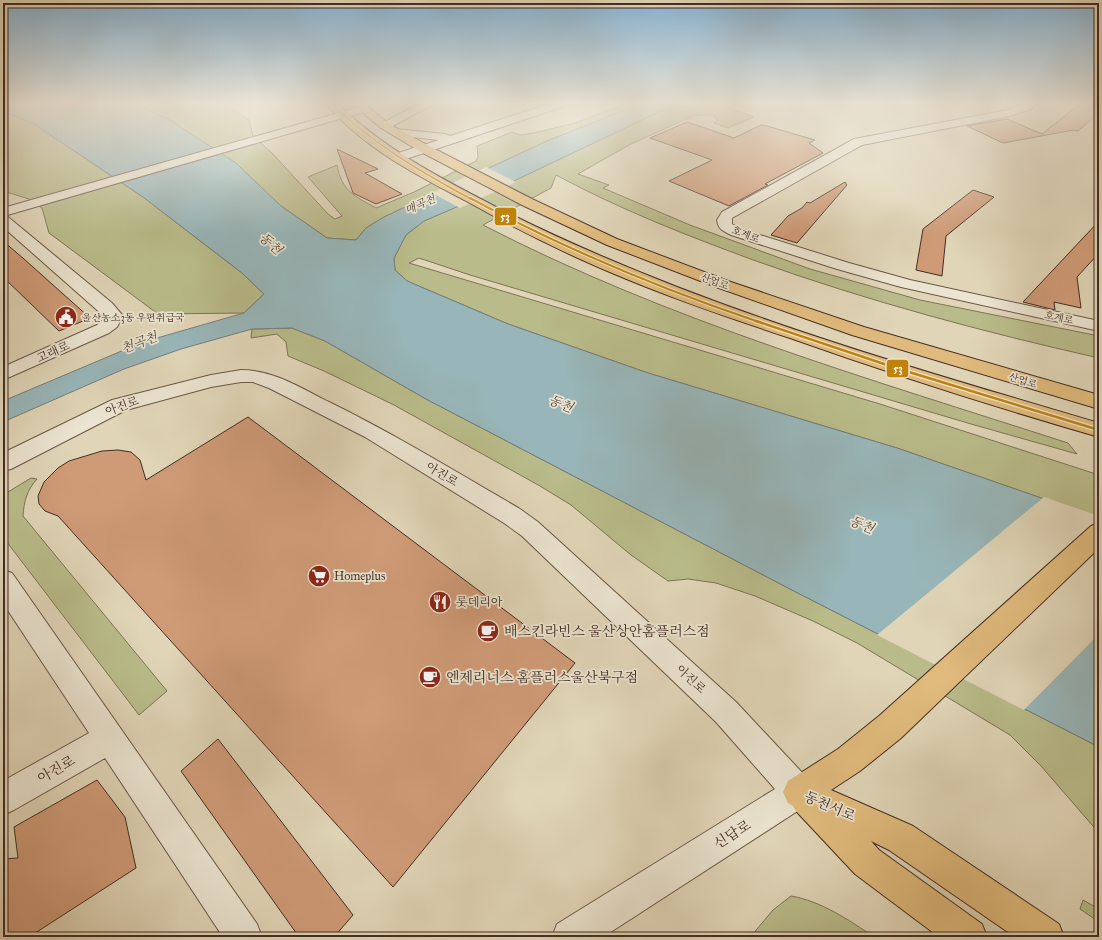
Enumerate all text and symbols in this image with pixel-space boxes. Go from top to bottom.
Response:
water label: 매곡천 [403,191,439,217]
line badge: 53 [494,207,517,226]
text: 53 [500,210,510,224]
street label: 호계로 [730,224,762,246]
water label: 동천 [256,229,286,259]
street label: 산업로 [699,271,731,293]
public building icon: 울산농소3동 우편취급국 [53,304,79,330]
street label: 호계로 [1043,309,1075,327]
place label: 울산농소3동 우편취급국 [82,312,185,324]
water label: 천곡천 [119,328,161,357]
street label: 고래로 [34,338,72,365]
line badge: 53 [886,359,909,378]
text: 53 [893,362,903,376]
street label: 산업로 [1007,371,1039,391]
water label: 동천 [546,392,577,417]
street label: 아진로 [103,393,141,419]
street label: 아진로 [423,459,461,489]
water label: 동천 [847,513,878,538]
supermarket icon: Homeplus [306,563,332,589]
place label: Homeplus [334,569,385,583]
restaurant icon: 롯데리아 [427,589,453,615]
place label: 롯데리아 [456,595,503,609]
cafe icon: 배스킨라빈스 울산상안홈플러스점 [475,618,501,644]
place label: 배스킨라빈스 울산상안홈플러스점 [504,623,710,640]
street label: 아진로 [674,662,709,696]
cafe icon: 엔제리너스 홈플러스울산북구점 [417,664,443,690]
place label: 엔제리너스 홈플러스울산북구점 [446,669,638,686]
street label: 아진로 [34,752,78,787]
street label: 동천서로 [802,788,858,825]
street label: 신답로 [711,816,754,852]

